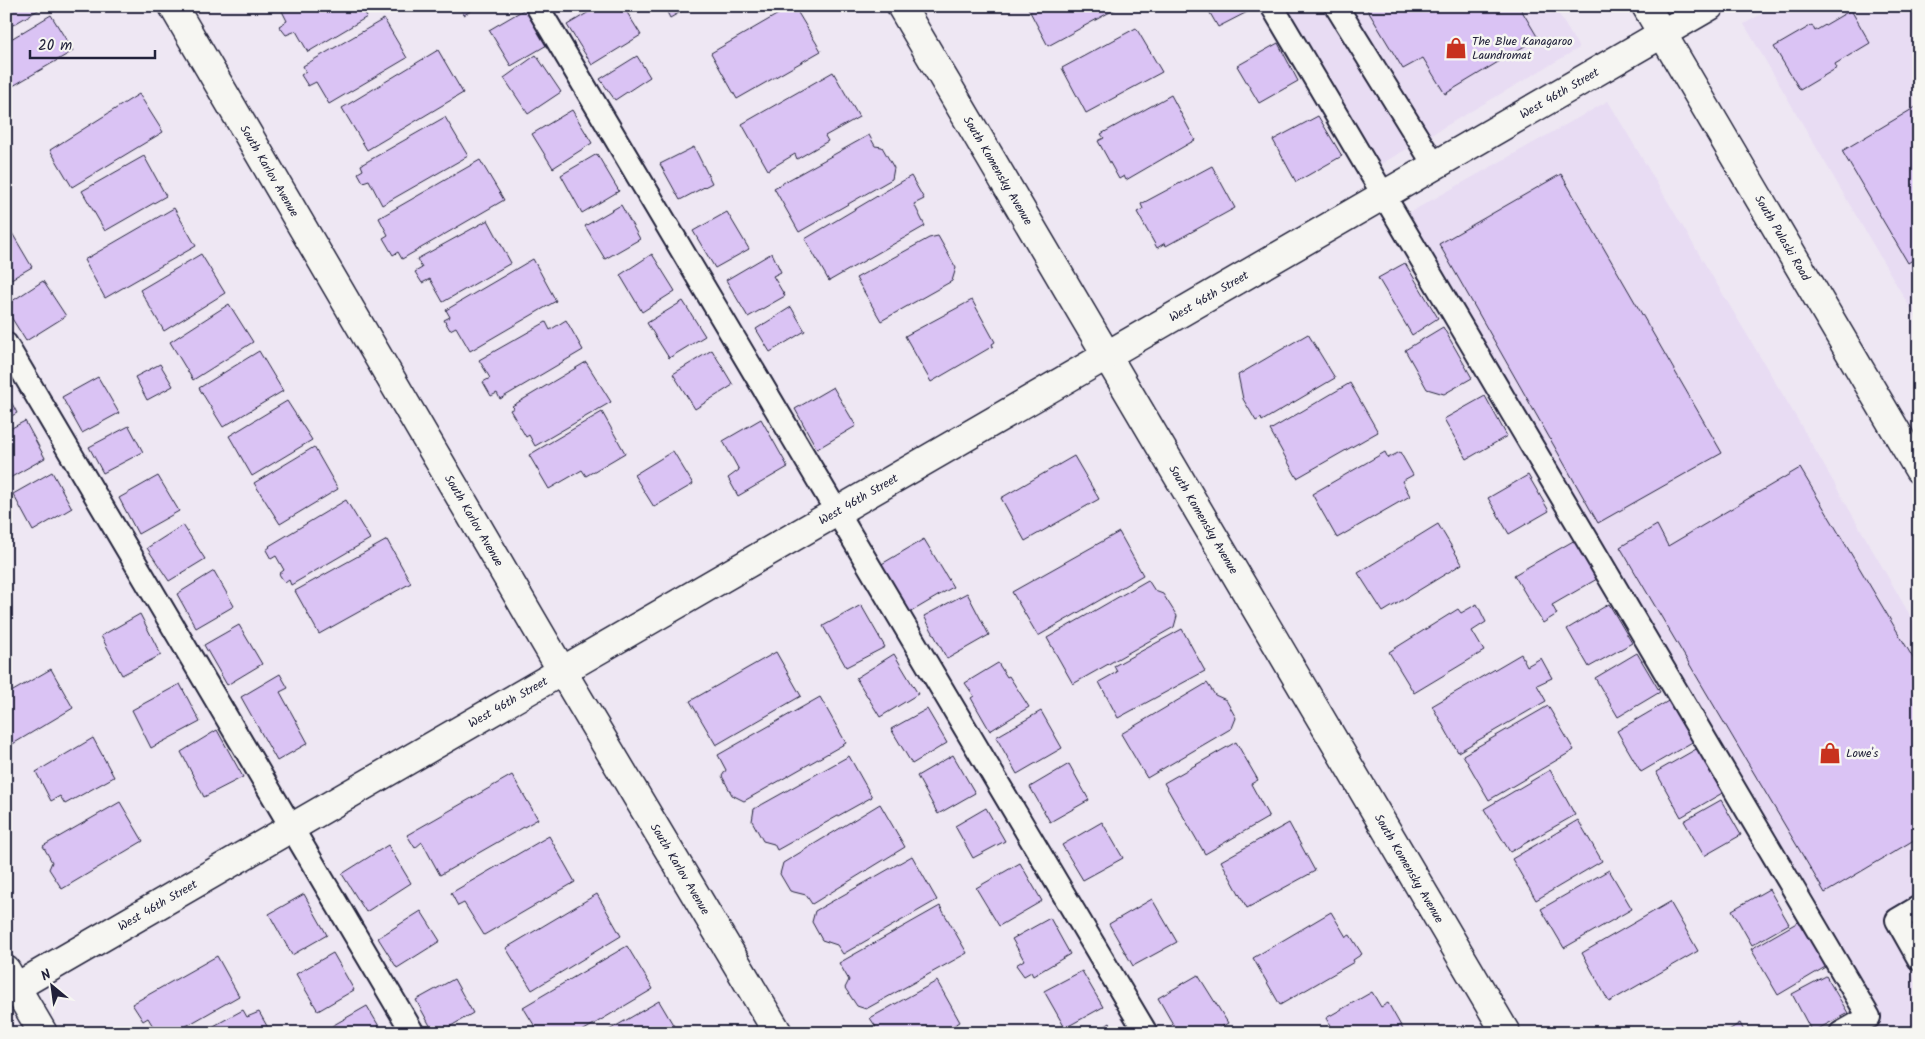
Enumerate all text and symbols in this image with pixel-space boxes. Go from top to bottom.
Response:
scale bar [30,28,155,60]
place label: The Blue Kanagaroo Laundromat [1472,32,1573,65]
text: 20 m [38,34,72,58]
shop icon: The Blue Kanagaroo Laundromat [1443,35,1469,61]
street label: West 46th Street [1516,63,1603,124]
street label: South Komensky Avenue [958,112,1038,229]
street label: South Karlov Avenue [235,121,304,221]
street label: South Pulaski Road [1750,191,1816,285]
street label: West 46th Street [1165,266,1252,327]
street label: South Komensky Avenue [1164,461,1243,578]
street label: West 46th Street [815,469,902,530]
street label: South Karlov Avenue [440,471,509,571]
street label: West 46th Street [465,672,551,733]
shop icon: Lowe's [1817,740,1843,766]
place label: Lowe's [1846,744,1878,763]
street label: South Komensky Avenue [1369,810,1449,927]
street label: South Karlov Avenue [645,820,715,919]
street label: West 46th Street [114,875,201,936]
north arrow [28,962,78,1012]
text: N [37,964,56,987]

